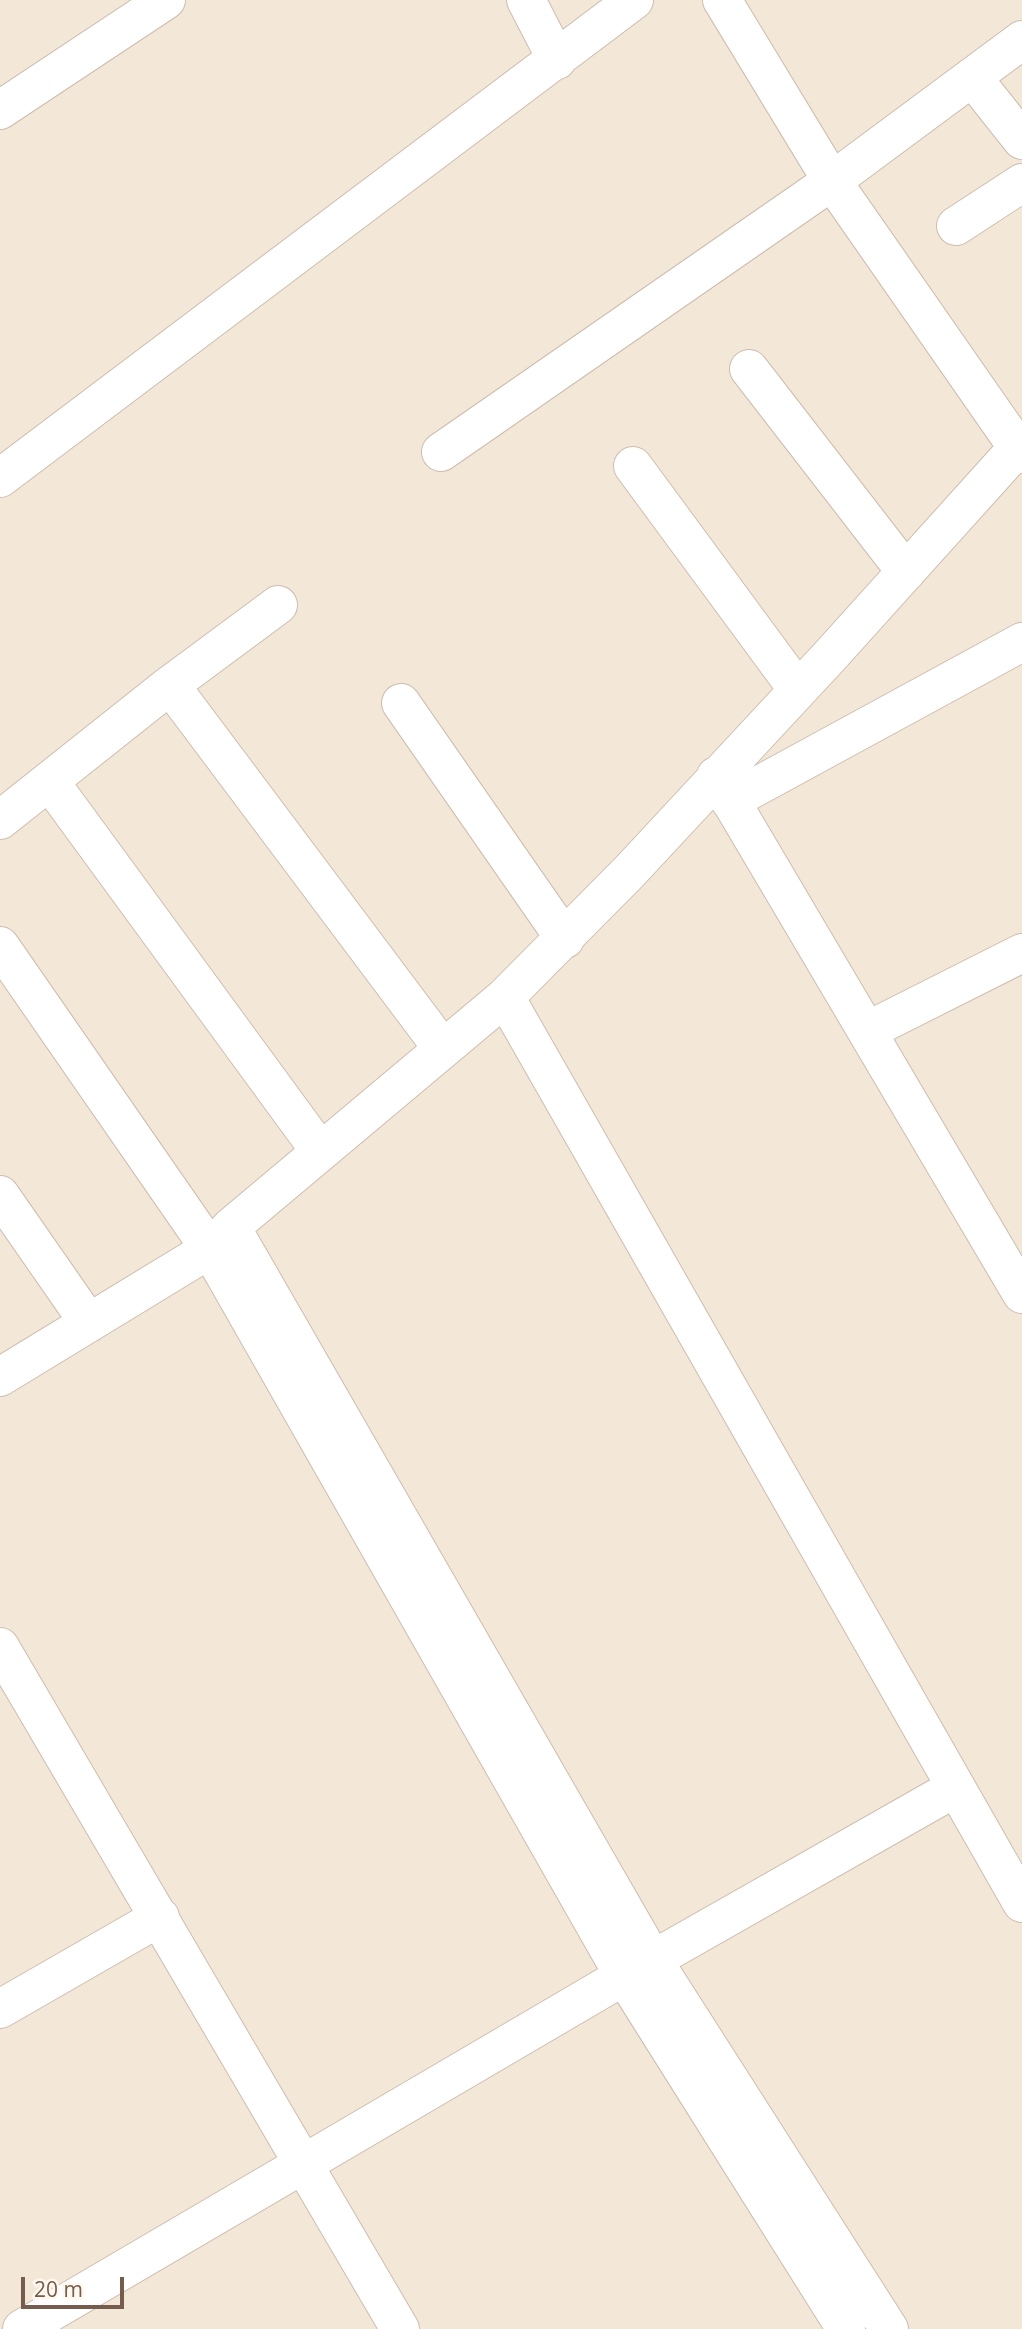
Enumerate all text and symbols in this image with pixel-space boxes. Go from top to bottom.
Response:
scale bar [24,2262,128,2306]
text: 20 m [34,2275,83,2303]

